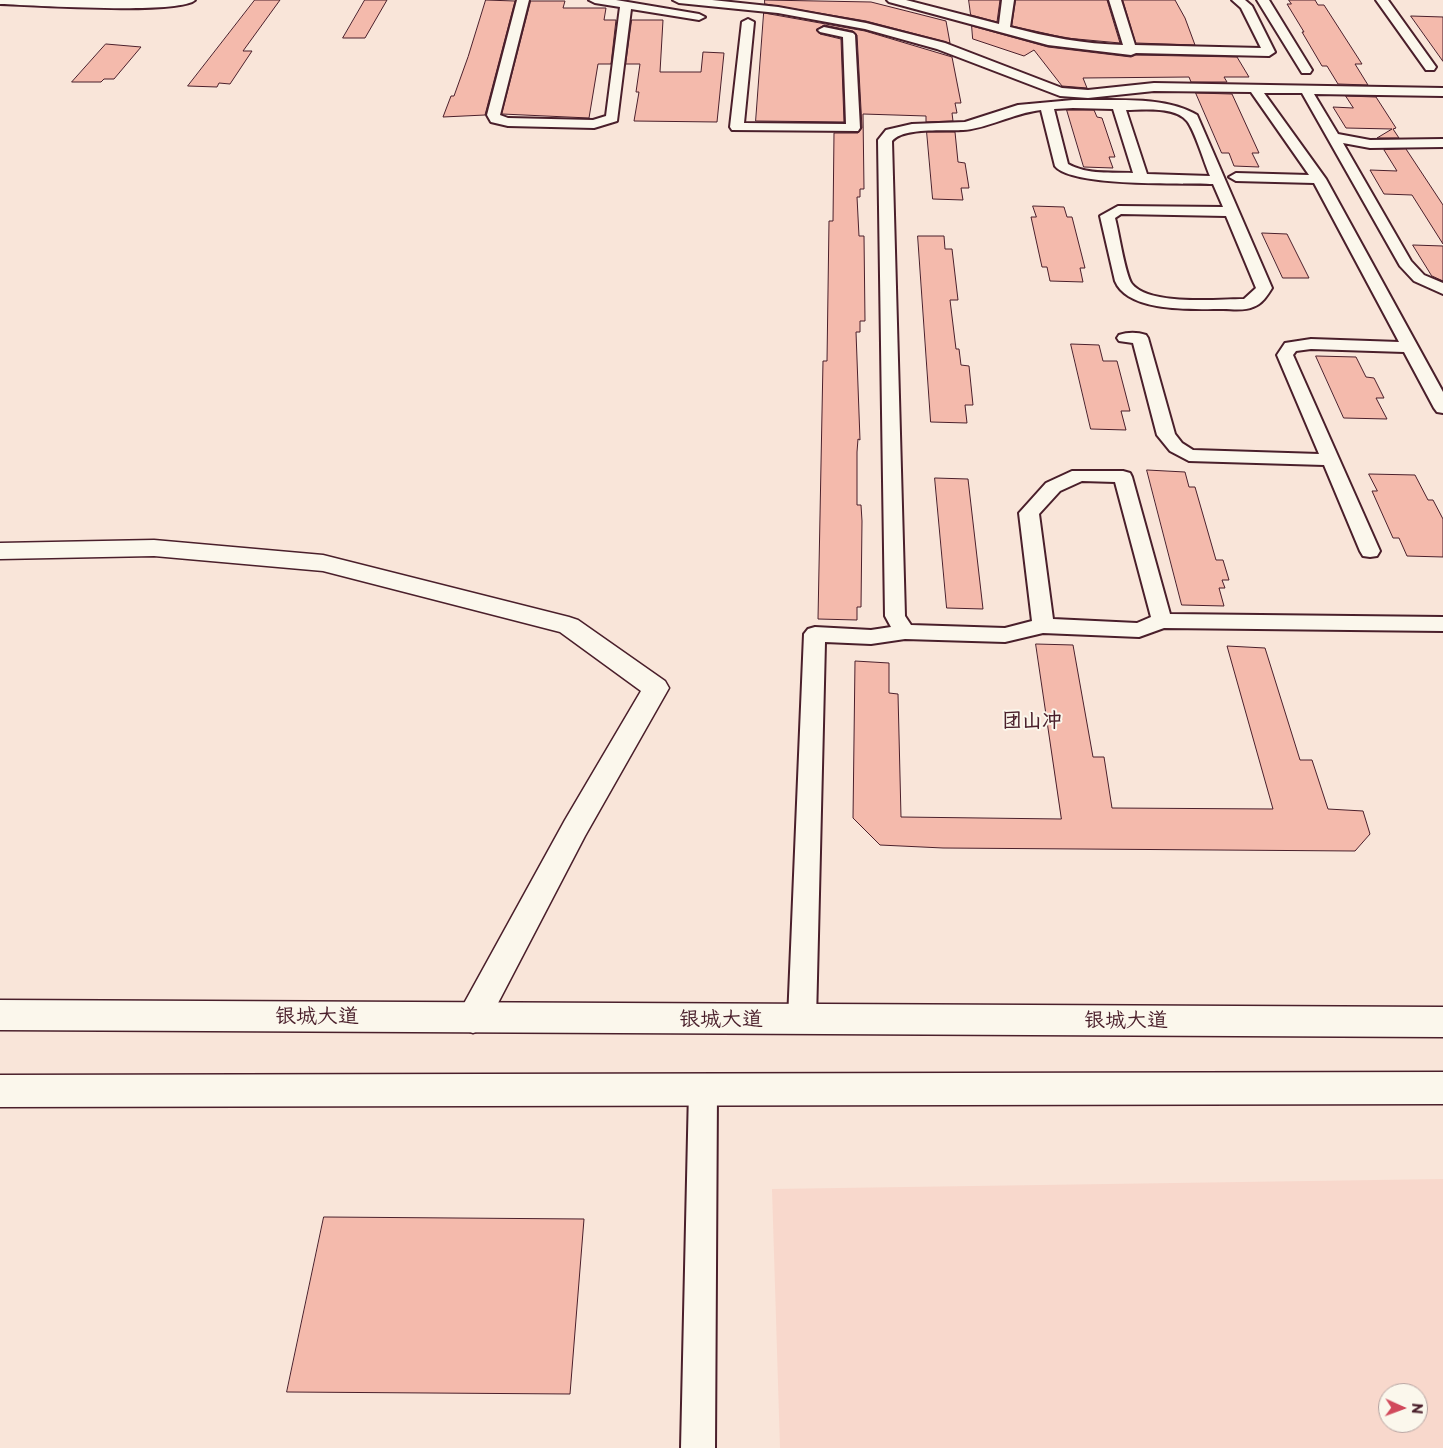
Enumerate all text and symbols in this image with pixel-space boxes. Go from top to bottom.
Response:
district label: 团山冲 [1002,709,1062,733]
street label: 银城大道 [275,1004,359,1030]
street label: 银城大道 [679,1007,763,1033]
street label: 银城大道 [1084,1008,1168,1034]
north arrow [1378,1383,1428,1433]
text: N [1407,1403,1428,1414]

